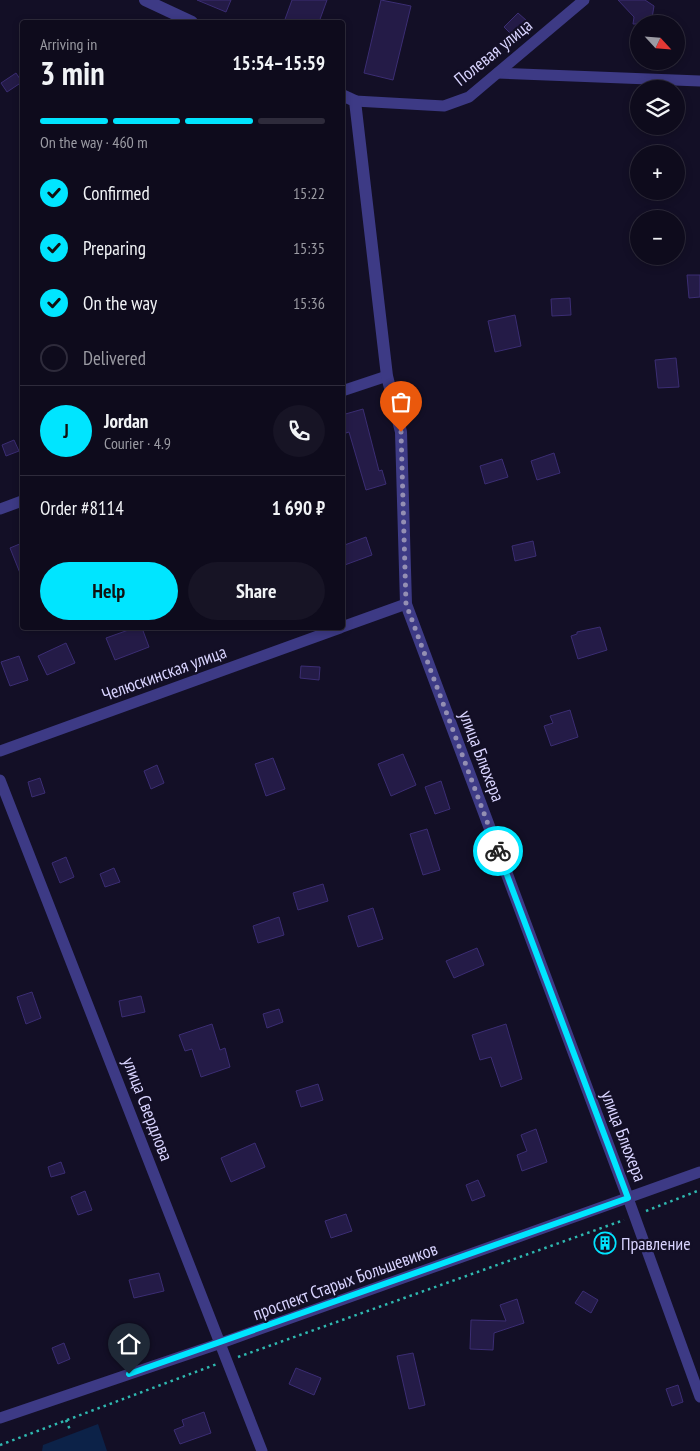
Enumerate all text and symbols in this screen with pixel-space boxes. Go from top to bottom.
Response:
street label: Полевая улица [449,13,537,91]
north arrow [630,15,685,70]
map controls [630,15,685,265]
text: Arriving in [40,34,97,54]
text: 15:54–15:59 [232,51,325,75]
text: 3 min [40,52,105,94]
button: layers [630,80,685,135]
text: On the way · 460 m [40,132,148,152]
button: + [630,145,685,200]
icon: check [40,179,68,207]
text: Confirmed [83,181,150,205]
text: 15:22 [293,183,325,203]
button: − [630,210,685,265]
icon: check [40,234,68,262]
text: Preparing [83,236,146,260]
text: 15:35 [293,238,325,258]
icon: check [40,289,68,317]
text: On the way [83,291,157,315]
text: 15:36 [293,293,325,313]
text: Delivered [83,346,146,370]
pin [380,381,422,432]
icon: bag [387,388,415,416]
button: phone [273,405,325,457]
text: Jordan [104,409,148,433]
text: J [63,419,69,443]
text: Courier · 4.9 [104,433,171,453]
text: Order #8114 [40,496,124,520]
text: 1 690 ₽ [272,496,325,520]
button: Help [40,562,178,620]
button: Share [188,562,325,620]
street label: Челюскинская улица [99,640,229,706]
street label: улица Блюхера [454,707,510,805]
courier [473,826,523,876]
icon: bike [484,837,512,865]
street label: улица Свердлова [118,1054,178,1164]
street label: улица Блюхера [596,1087,652,1185]
building icon: Правление [593,1231,617,1255]
place label: Правление [621,1232,691,1255]
street label: проспект Старых Большевиков [250,1237,440,1325]
pin [108,1323,150,1374]
icon: home [115,1330,143,1358]

